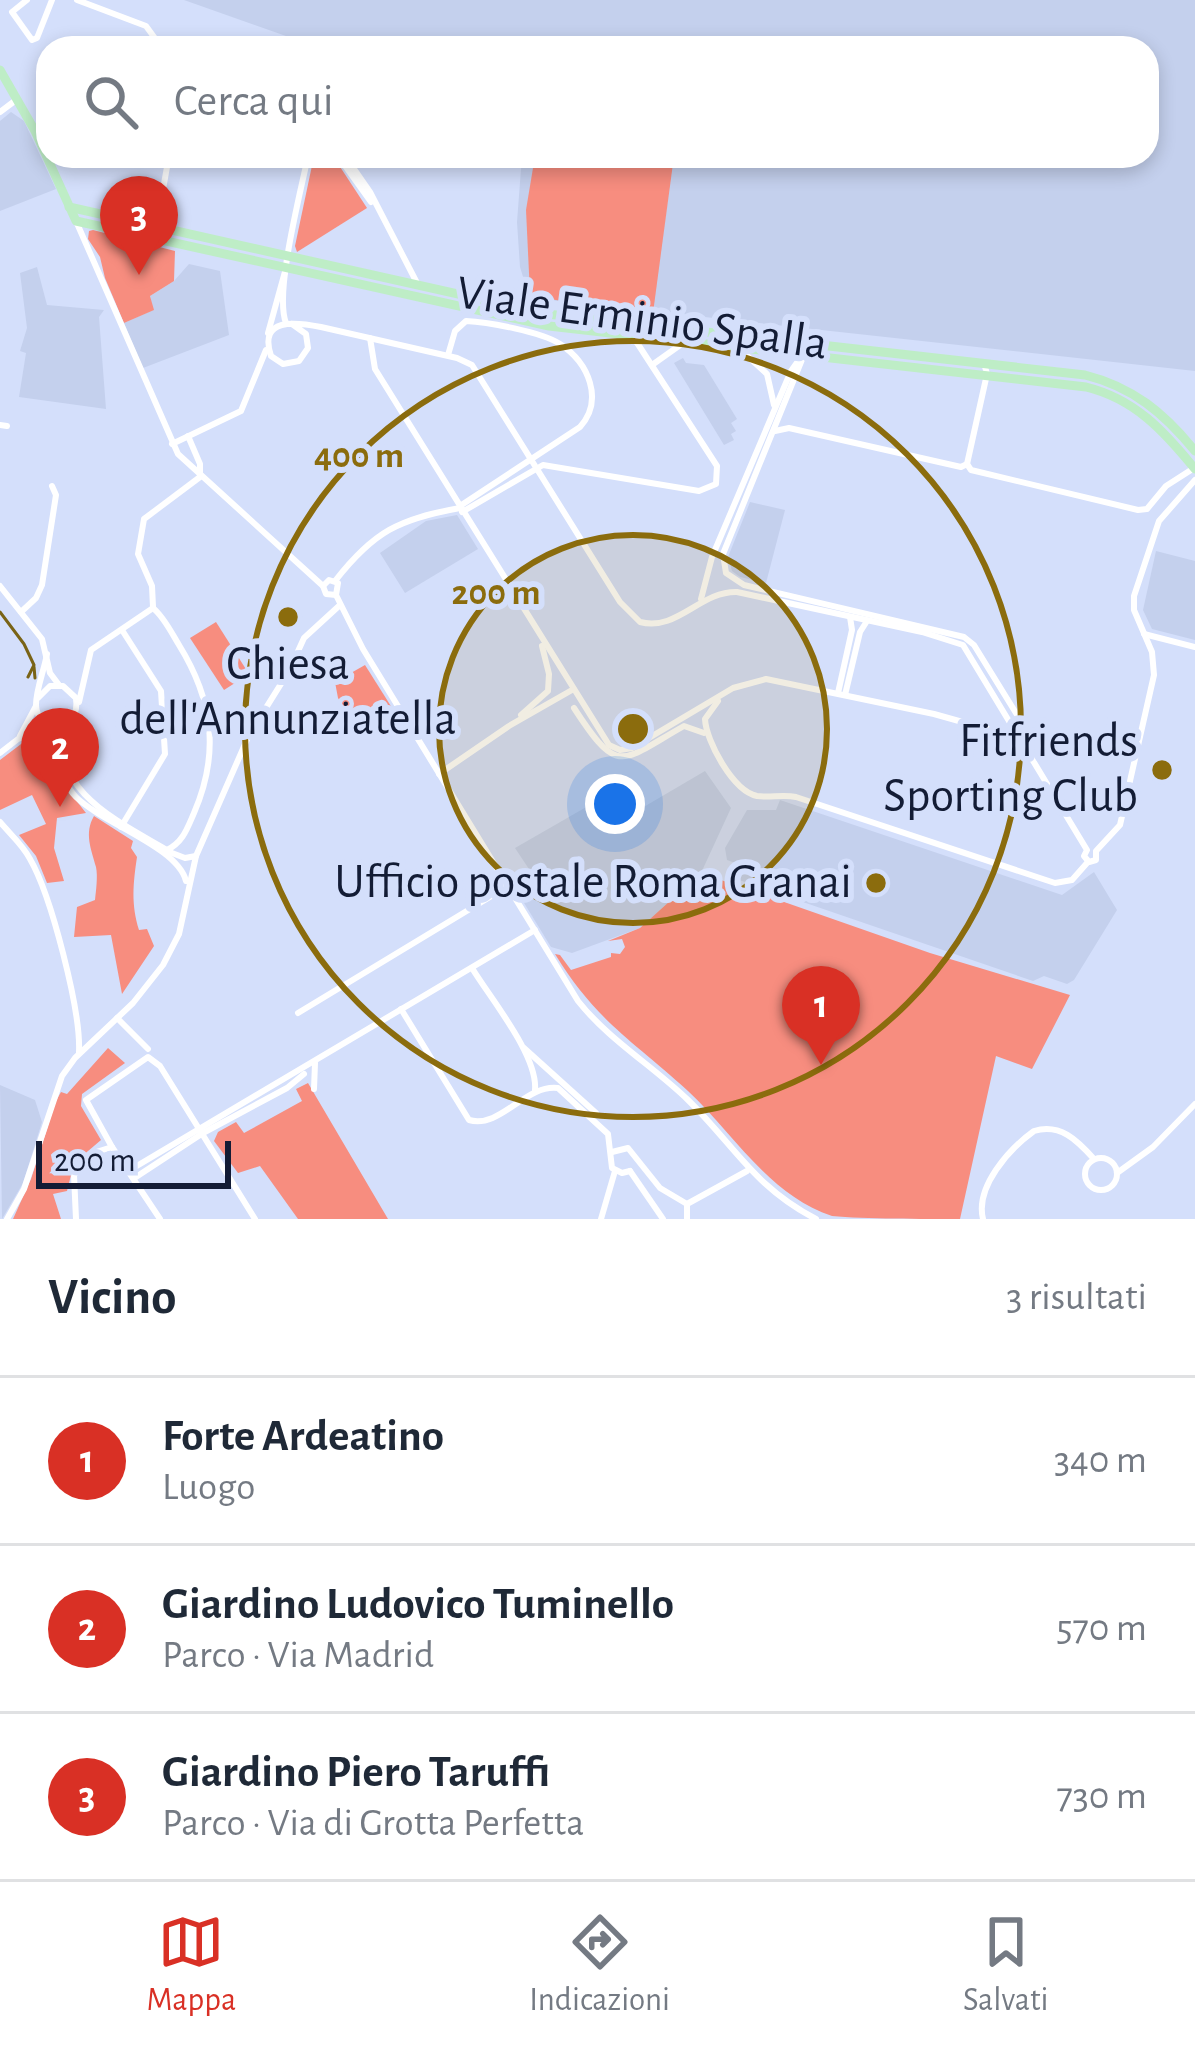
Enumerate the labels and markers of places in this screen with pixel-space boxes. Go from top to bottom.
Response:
pin: 3 [100,176,178,275]
marker: Chiesa dell'Annunziatella [275,604,301,630]
place label: Chiesa dell'Annunziatella [119,641,457,744]
pin: 2 [21,708,99,807]
centre of rings [612,708,654,750]
place label: Fitfriends Sporting Club [883,718,1138,821]
marker: Fitfriends Sporting Club [1149,757,1175,783]
place label: Ufficio postale Roma Granai [334,859,852,907]
marker: Ufficio postale Roma Granai [863,870,889,896]
pin: 1 [782,966,860,1065]

